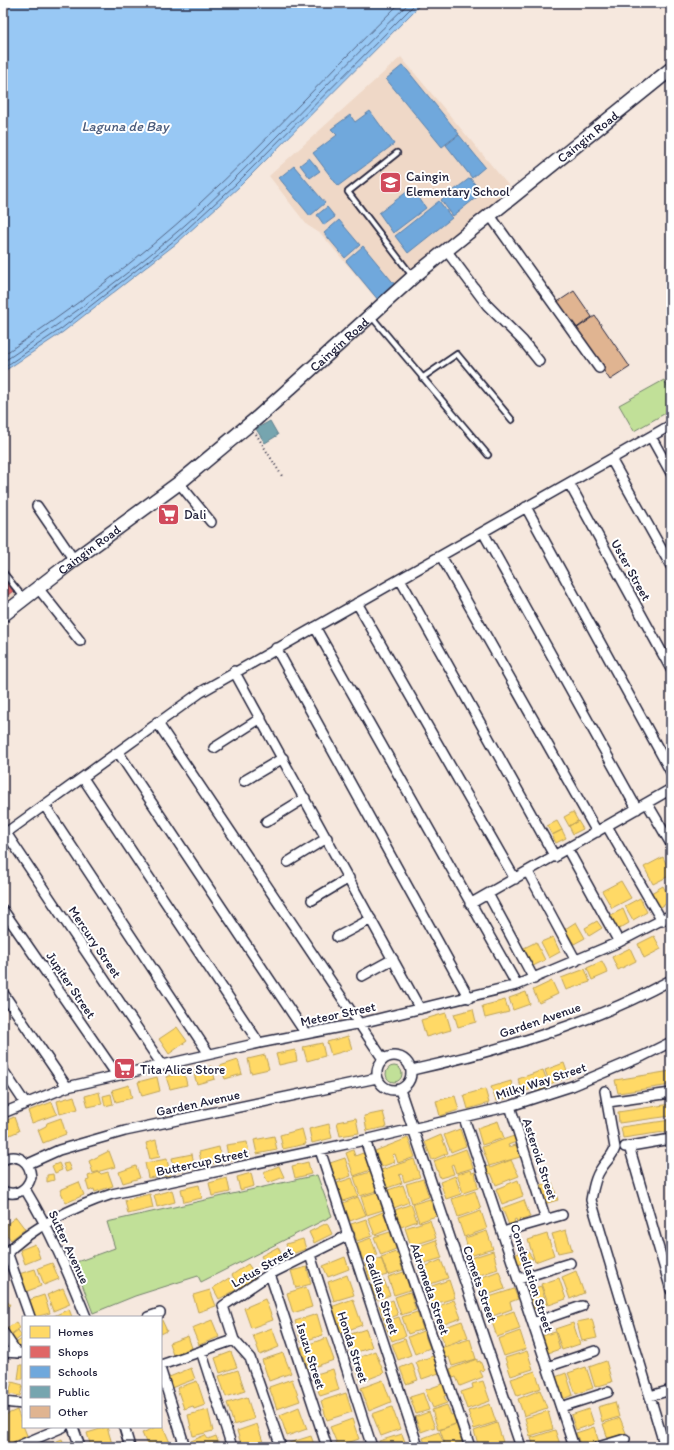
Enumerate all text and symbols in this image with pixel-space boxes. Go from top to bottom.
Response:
street label: Caingin Road [554,107,621,165]
water label: Laguna de Bay [81,118,170,135]
place label: Caingin Elementary School [406,169,510,199]
school or university icon: Caingin Elementary School [378,170,404,196]
street label: Caingin Road [306,314,371,374]
supermarket icon: Dali [156,501,182,527]
place label: Dali [184,507,206,522]
street label: Caingin Road [54,521,123,577]
street label: Uster Street [608,537,654,603]
street label: Mercury Street [65,903,125,981]
street label: Jupiter Street [43,949,99,1021]
street label: Meteor Street [299,999,377,1029]
street label: Garden Avenue [497,999,583,1041]
supermarket icon: Tita Alice Store [112,1056,138,1082]
street label: Milky Way Street [494,1059,588,1103]
place label: Tita Alice Store [140,1062,225,1077]
street label: Garden Avenue [155,1087,241,1119]
street label: Asteroid Street [520,1116,560,1202]
street label: Buttercup Street [155,1145,249,1179]
street label: Sutter Avenue [45,1208,93,1286]
street label: Constellation Street [507,1222,557,1334]
street label: Adromeda Street [407,1241,453,1337]
street label: Lotus Street [229,1243,296,1291]
street label: Comets Street [460,1244,500,1324]
street label: Cadillac Street [362,1252,402,1336]
street label: Honda Street [334,1310,372,1385]
legend [22,1316,162,1428]
street label: Isuzu Street [293,1321,329,1391]
text: Homes [58,1325,94,1339]
text: Shops [58,1345,89,1359]
text: Schools [58,1365,97,1379]
text: Public [58,1385,90,1399]
text: Other [58,1405,88,1419]

